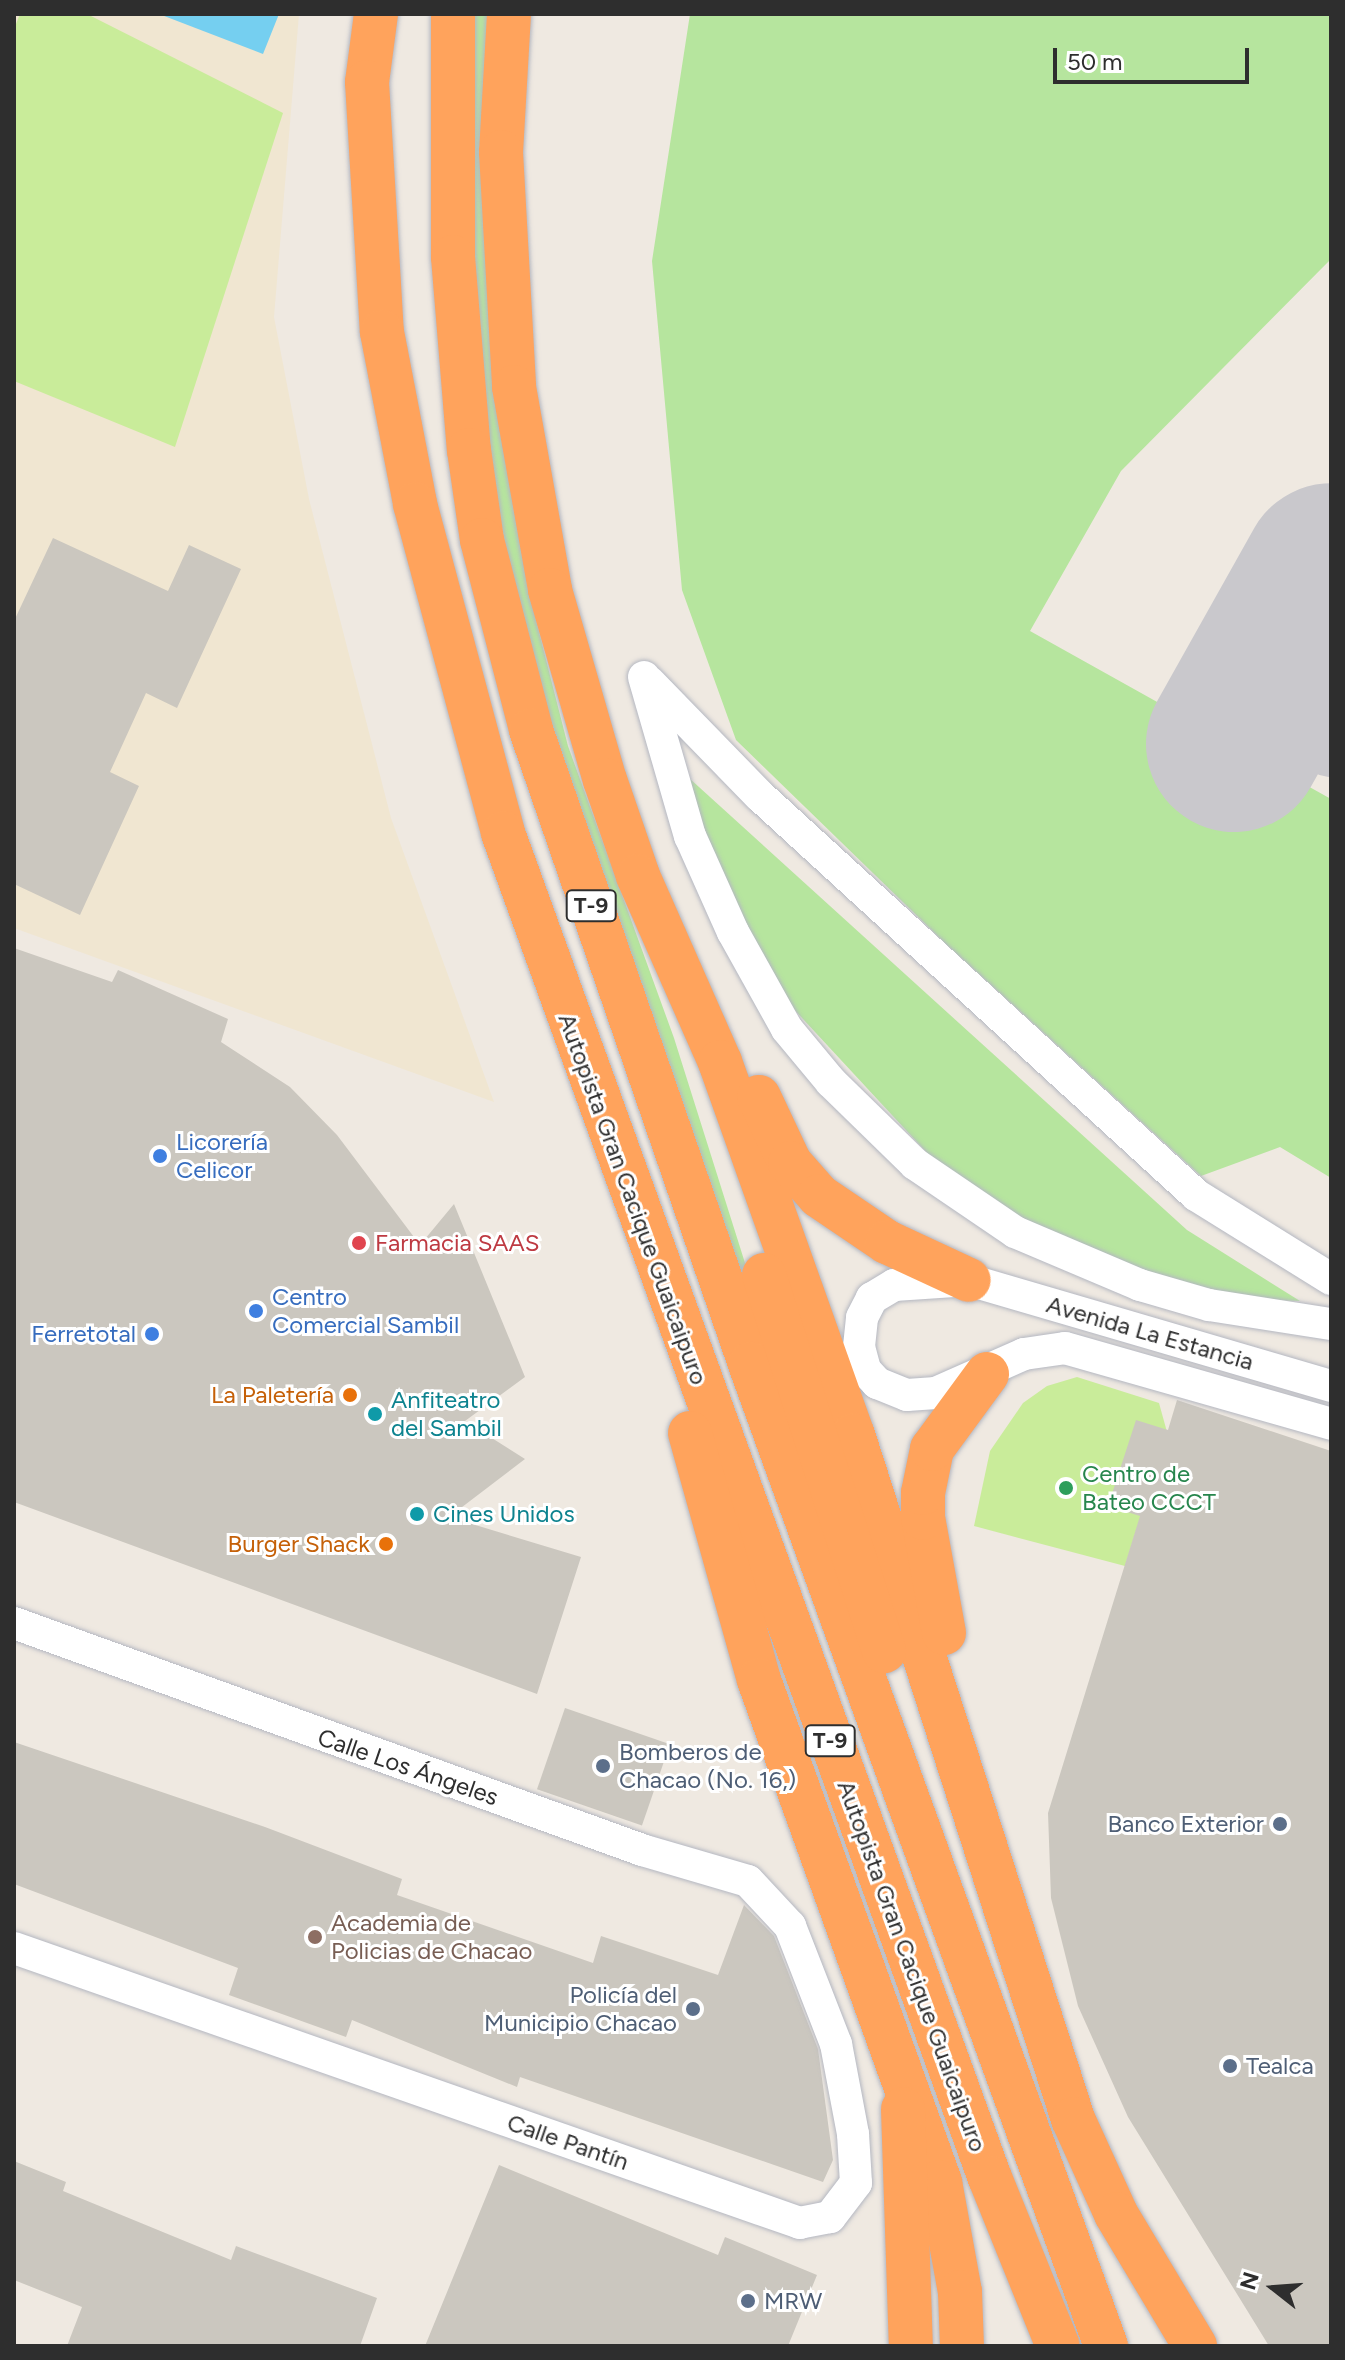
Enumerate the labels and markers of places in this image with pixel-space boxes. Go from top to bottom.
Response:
place label: Licorería Celicor [176,1128,268,1184]
marker: Licorería Celicor [151,1147,169,1165]
place label: Farmacia SAAS [375,1229,540,1257]
marker: Farmacia SAAS [350,1234,368,1252]
place label: Centro Comercial Sambil [272,1283,459,1339]
marker: Centro Comercial Sambil [247,1302,265,1320]
place label: Ferretotal [31,1320,136,1348]
marker: Ferretotal [143,1325,161,1343]
place label: La Paletería [211,1381,334,1409]
marker: La Paletería [341,1386,359,1404]
place label: Anfiteatro del Sambil [391,1386,502,1442]
marker: Anfiteatro del Sambil [366,1405,384,1423]
place label: Centro de Bateo CCCT [1082,1460,1216,1516]
marker: Centro de Bateo CCCT [1057,1479,1075,1497]
place label: Cines Unidos [433,1500,575,1528]
marker: Cines Unidos [408,1505,426,1523]
place label: Burger Shack [228,1530,370,1558]
marker: Burger Shack [377,1535,395,1553]
place label: Bomberos de Chacao (No. 16,) [619,1738,796,1794]
marker: Bomberos de Chacao (No. 16,) [594,1757,612,1775]
place label: Banco Exterior [1107,1810,1264,1838]
marker: Banco Exterior [1271,1815,1289,1833]
place label: Academia de Policias de Chacao [331,1909,533,1965]
marker: Academia de Policias de Chacao [306,1928,324,1946]
place label: Policía del Municipio Chacao [484,1981,677,2037]
marker: Policía del Municipio Chacao [684,2000,702,2018]
place label: Tealca [1246,2052,1314,2080]
marker: Tealca [1221,2057,1239,2075]
place label: MRW [764,2287,822,2315]
marker: MRW [739,2292,757,2310]

